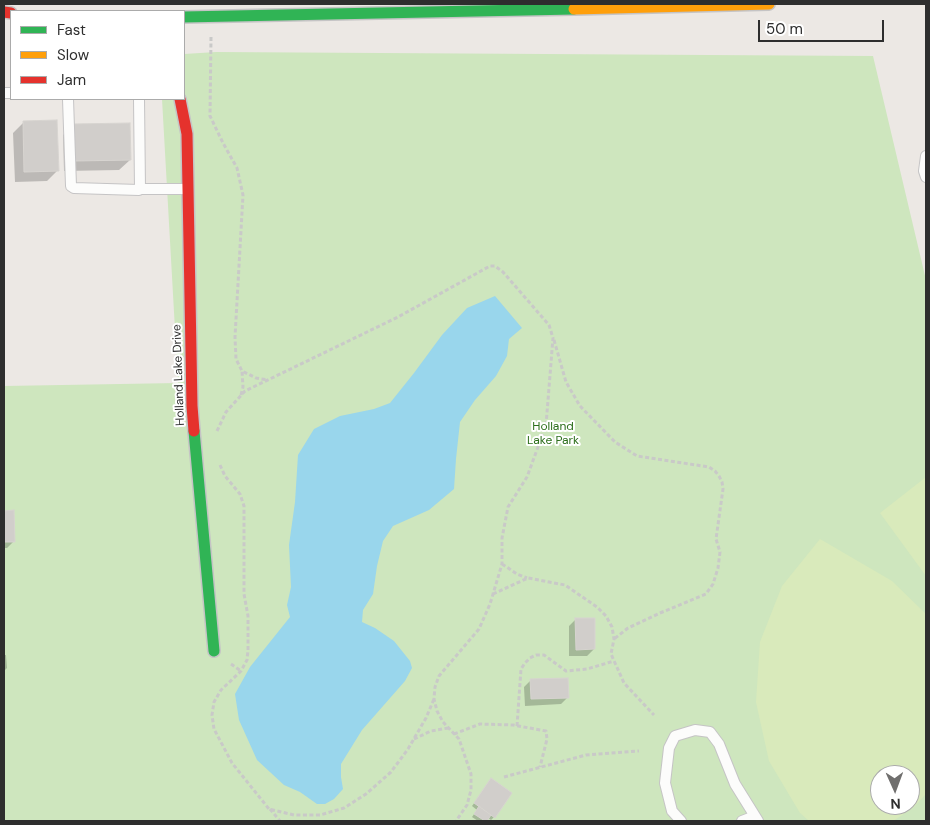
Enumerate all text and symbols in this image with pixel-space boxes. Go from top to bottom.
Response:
legend [10,10,185,100]
scale bar [760,10,886,42]
text: 50 m [766,19,803,39]
text: Fast [57,20,86,40]
text: Slow [57,45,89,65]
text: Jam [57,70,86,90]
street label: Holland Lake Drive [170,324,188,426]
park label: Holland Lake Park [527,420,579,448]
north arrow [870,765,920,815]
text: N [890,795,901,813]

